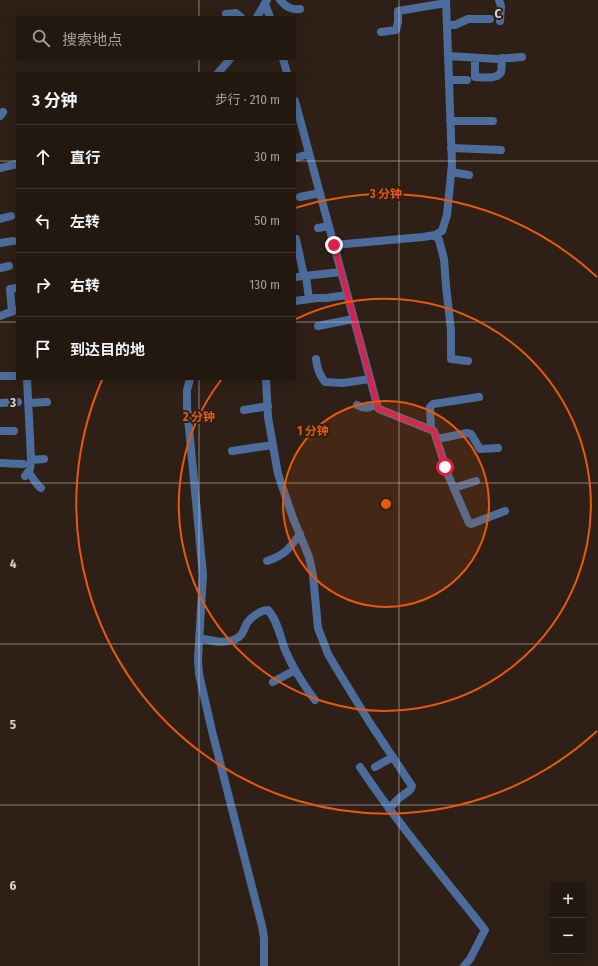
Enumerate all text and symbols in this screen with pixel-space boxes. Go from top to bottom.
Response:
text: C [495,6,502,21]
search box [16,16,296,60]
icon: search [30,27,52,49]
text: 搜索地点 [62,31,122,49]
text: 3 分钟 [32,90,78,111]
text: 步行 · 210 m [215,92,280,107]
icon: ahead [32,146,54,168]
text: 直行 [70,149,100,167]
text: 30 m [254,149,280,164]
text: 3 分钟 [369,187,402,201]
icon: left [32,210,54,232]
text: 左转 [70,213,100,231]
text: 50 m [254,213,280,228]
route end [325,236,343,254]
icon: right [32,274,54,296]
text: 右转 [70,277,100,295]
text: 130 m [249,277,280,292]
icon: arrive [32,338,54,360]
text: 到达目的地 [70,341,145,359]
text: 3 [9,395,16,410]
text: 2 分钟 [182,410,215,424]
text: 1 分钟 [297,424,329,438]
route start [436,458,454,476]
centre of rings [379,497,393,511]
text: 4 [10,556,17,571]
text: 5 [10,717,16,732]
text: 6 [10,878,17,893]
map controls [550,882,586,954]
button: + [550,882,586,918]
button: − [550,918,586,954]

